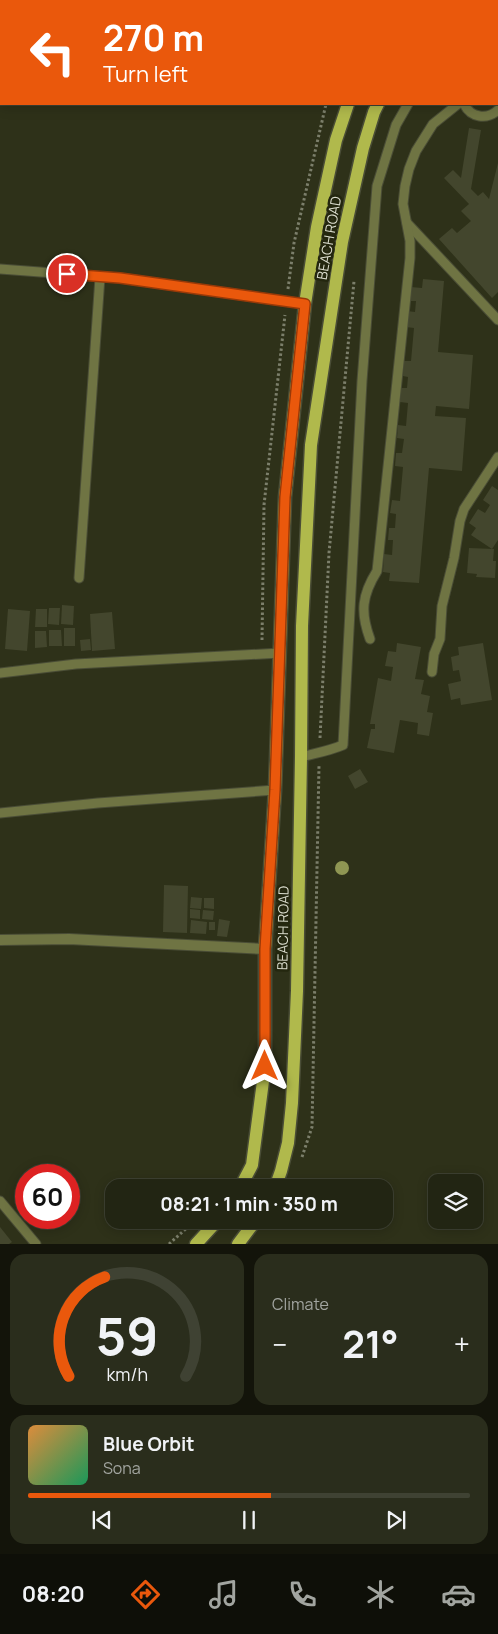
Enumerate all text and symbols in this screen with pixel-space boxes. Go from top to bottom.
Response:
text: 270 m [103,14,204,62]
icon: left [20,20,85,85]
text: Turn left [103,59,188,89]
street label: BEACH ROAD [312,195,345,281]
pin [46,253,88,295]
icon: arrive [53,260,81,288]
street label: BEACH ROAD [272,886,293,970]
position arrow [238,1039,290,1091]
speed limit sign: 60 [15,1164,80,1229]
map controls [428,1174,483,1229]
button: layers [428,1174,483,1229]
text: 08:21 · 1 min · 350 m [160,1191,338,1217]
text: Climate [272,1293,329,1315]
text: 59 [96,1300,158,1371]
text: 21° [342,1317,399,1369]
text: − [272,1325,287,1363]
text: + [454,1325,470,1363]
text: km/h [106,1362,148,1386]
text: Blue Orbit [103,1431,195,1457]
text: Sona [103,1457,141,1479]
icon: previous [88,1506,116,1534]
icon: pause [235,1506,263,1534]
icon: next [382,1506,410,1534]
icon: directions [128,1577,163,1612]
icon: music [206,1577,241,1612]
icon: phone [285,1577,320,1612]
icon: climate [363,1577,398,1612]
icon: car [441,1577,476,1612]
text: 08:20 [22,1579,85,1609]

